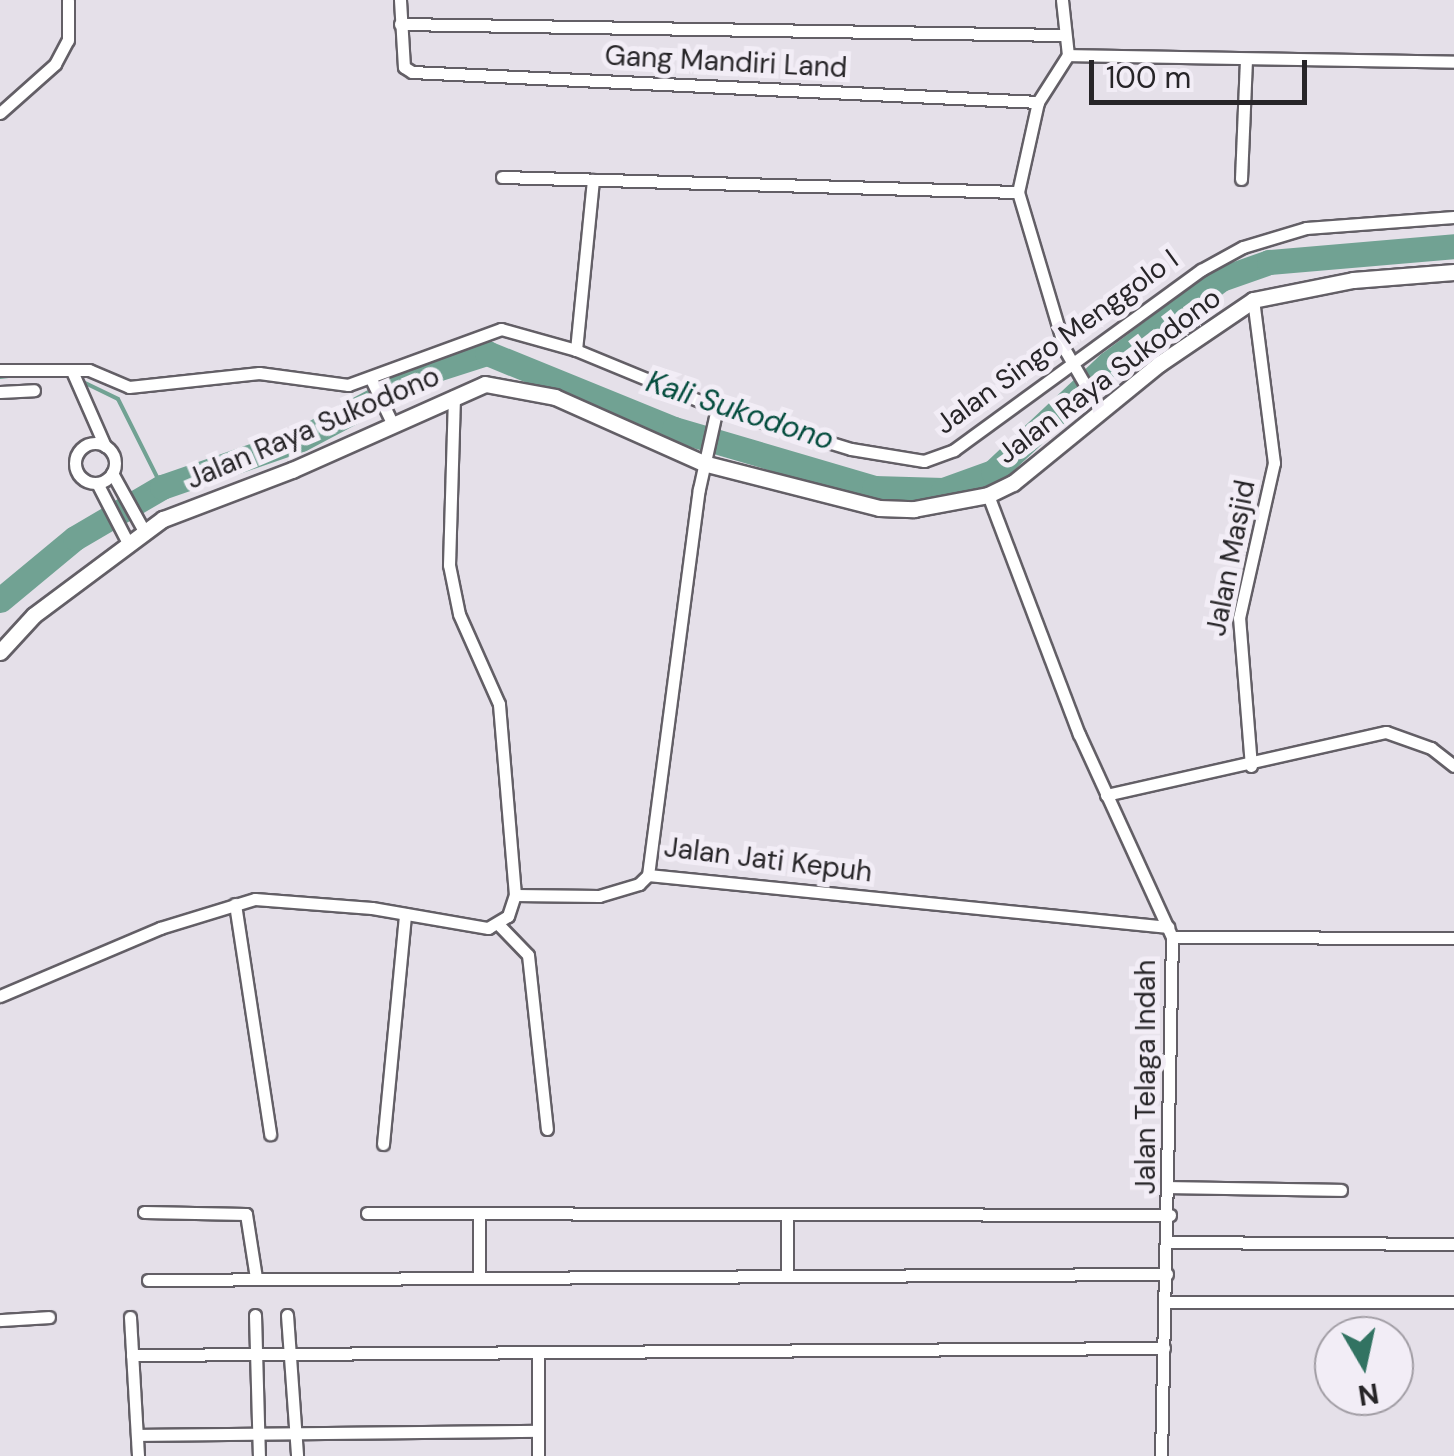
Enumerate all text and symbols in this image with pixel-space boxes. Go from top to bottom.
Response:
street label: Gang Mandiri Land [604,39,848,85]
scale bar [1094,40,1312,102]
text: 100 m [1106,58,1191,97]
street label: Jalan Singo Menggolo I [929,243,1185,441]
street label: Jalan Raya Sukodono [990,281,1228,471]
street label: Jalan Raya Sukodono [181,359,445,497]
water label: Kali Sukodono [642,364,838,458]
street label: Jalan Masjid [1199,477,1263,639]
street label: Jalan Jati Kepuh [662,831,874,889]
street label: Jalan Telaga Indah [1129,960,1163,1194]
north arrow [1314,1316,1414,1416]
text: N [1355,1374,1381,1414]

